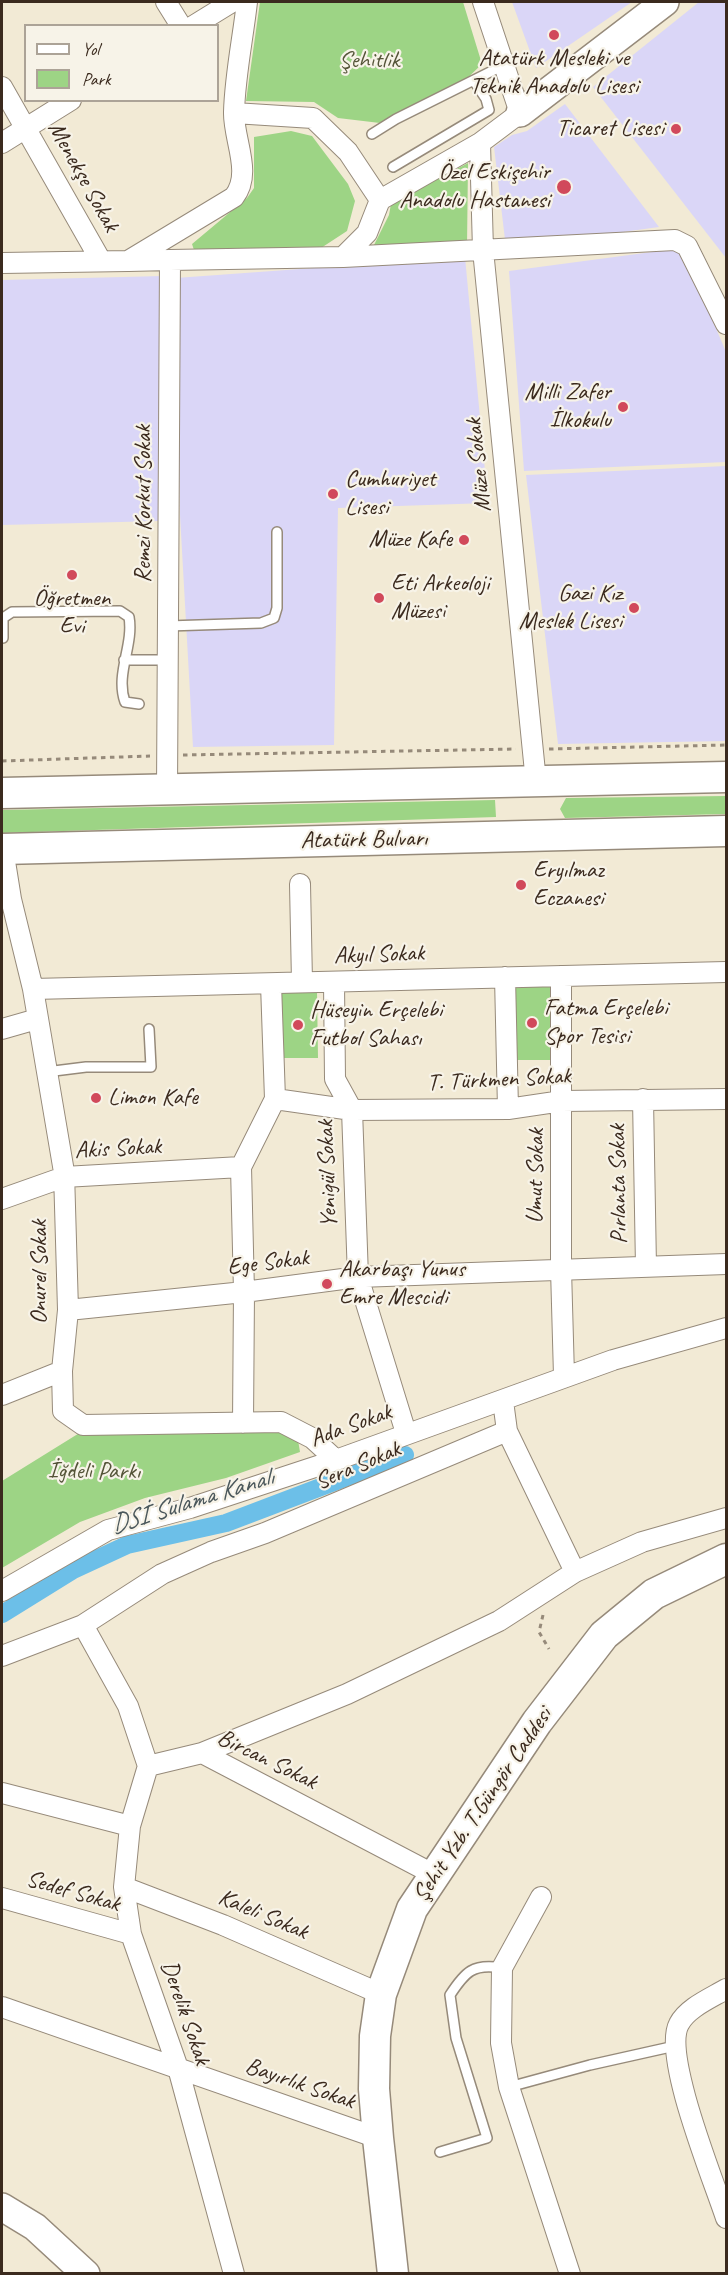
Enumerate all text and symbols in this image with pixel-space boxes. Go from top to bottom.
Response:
legend [24,24,219,102]
marker: Atatürk Mesleki ve Teknik Anadolu Lisesi [547,28,561,42]
text: Yol [82,38,99,60]
place label: Atatürk Mesleki ve Teknik Anadolu Lisesi [470,45,638,101]
park label: Şehitlik [339,47,399,75]
text: Park [82,68,111,90]
place label: Ticaret Lisesi [557,115,664,143]
street label: Menekşe Sokak [41,117,125,237]
marker: Ticaret Lisesi [669,122,683,136]
place label: Özel Eskişehir Anadolu Hastanesi [399,159,550,215]
marker: Özel Eskişehir Anadolu Hastanesi [555,178,573,196]
place label: Milli Zafer İlkokulu [525,379,611,435]
marker: Milli Zafer İlkokulu [616,400,630,414]
street label: Müze Sokak [460,417,498,513]
street label: Remzi Korkut Sokak [130,425,158,583]
place label: Cumhuriyet Lisesi [345,466,435,522]
marker: Cumhuriyet Lisesi [326,487,340,501]
place label: Müze Kafe [368,526,452,554]
marker: Müze Kafe [457,533,471,547]
marker: Öğretmen Evi [65,568,79,582]
place label: Eti Arkeoloji Müzesi [391,570,489,626]
place label: Gazi Kız Meslek Lisesi [519,580,622,636]
place label: Öğretmen Evi [34,585,110,641]
marker: Eti Arkeoloji Müzesi [372,591,386,605]
marker: Gazi Kız Meslek Lisesi [627,601,641,615]
street label: Atatürk Bulvarı [300,824,428,856]
place label: Eryılmaz Eczanesi [533,857,604,913]
marker: Eryılmaz Eczanesi [514,878,528,892]
street label: Akyıl Sokak [333,939,425,971]
place label: Fatma Erçelebi Spor Tesisi [544,995,667,1051]
place label: Hüseyin Erçelebi Futbol Sahası [310,997,442,1053]
marker: Fatma Erçelebi Spor Tesisi [525,1016,539,1030]
marker: Hüseyin Erçelebi Futbol Sahası [291,1018,305,1032]
street label: T. Türkmen Sokak [426,1062,572,1098]
place label: Limon Kafe [108,1084,198,1112]
marker: Limon Kafe [89,1091,103,1105]
street label: Yenigül Sokak [312,1120,344,1228]
street label: Pırlanta Sokak [604,1124,634,1244]
street label: Umut Sokak [521,1128,551,1224]
street label: Akis Sokak [74,1132,162,1166]
street label: Onurel Sokak [26,1220,54,1324]
street label: Ege Sokak [226,1244,310,1282]
place label: Akarbaşı Yunus Emre Mescidi [339,1256,465,1312]
marker: Akarbaşı Yunus Emre Mescidi [320,1277,334,1291]
street label: Ada Sokak [306,1398,396,1454]
street label: Sera Sokak [311,1435,405,1497]
park label: İğdeli Parkı [48,1458,140,1486]
water label: DSİ Sulama Kanalı [107,1462,277,1542]
street label: Şehit Yzb. T.Güngör Caddesi [407,1702,559,1908]
street label: Bircan Sokak [212,1723,322,1797]
street label: Sedef Sokak [23,1865,123,1919]
street label: Kaleli Sokak [214,1883,312,1947]
street label: Derelik Sokak [154,1957,216,2069]
street label: Bayırlık Sokak [241,2052,359,2116]

